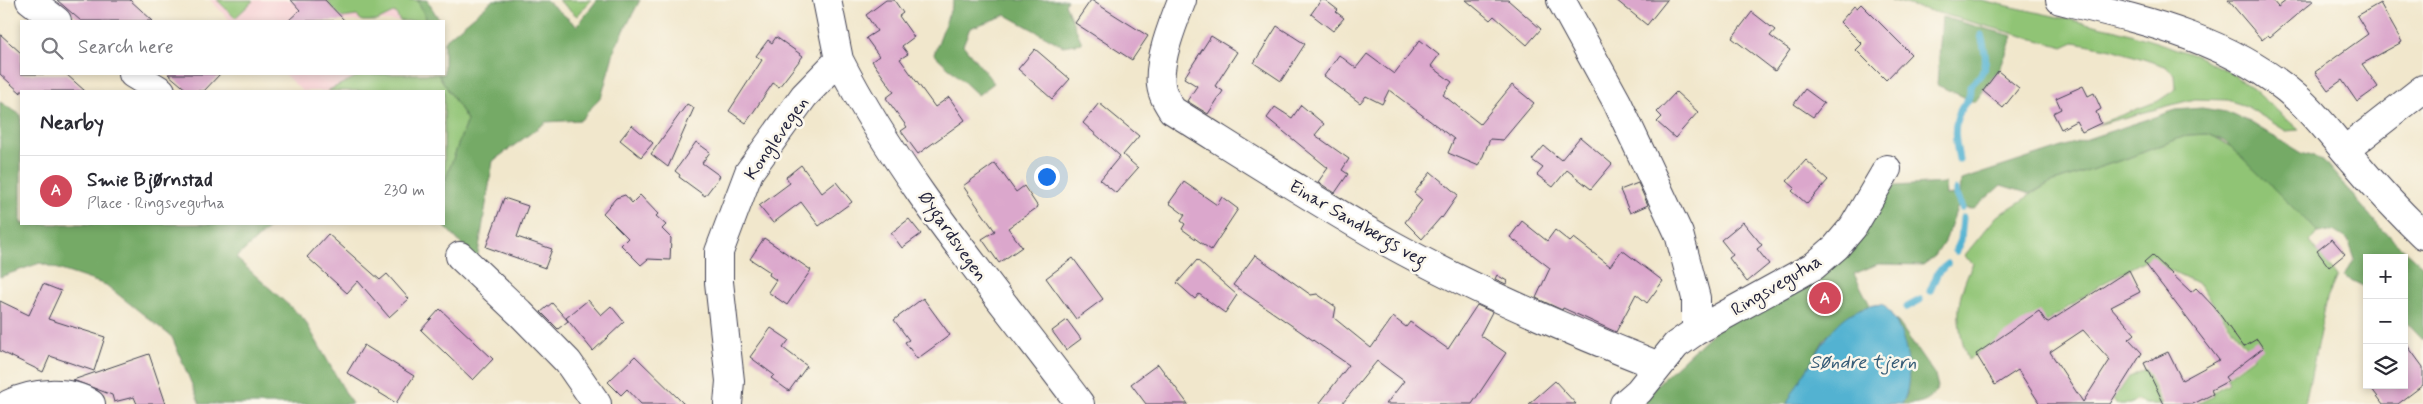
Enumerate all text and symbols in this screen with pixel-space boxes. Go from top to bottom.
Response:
search box [20,20,445,75]
icon: search [38,34,66,62]
text: Search here [78,35,174,60]
street label: Konglevegen [739,92,815,186]
text: Nearby [40,109,104,137]
your location [1034,164,1060,190]
text: Smie Bjørnstad [87,168,213,193]
street label: Einar Sandbergs veg [1283,175,1431,275]
text: A [51,180,61,201]
text: 230 m [384,180,425,201]
street label: Øygardsvegen [911,187,992,288]
text: Place · Ringsvegutua [87,193,225,214]
street label: Ringsvegutua [1727,249,1827,323]
map controls [2363,254,2408,389]
button: + [2363,254,2408,299]
pin: A [1809,279,1841,317]
button: − [2363,299,2408,344]
button: layers [2363,344,2408,389]
water label: Søndre tjern [1809,350,1917,375]

